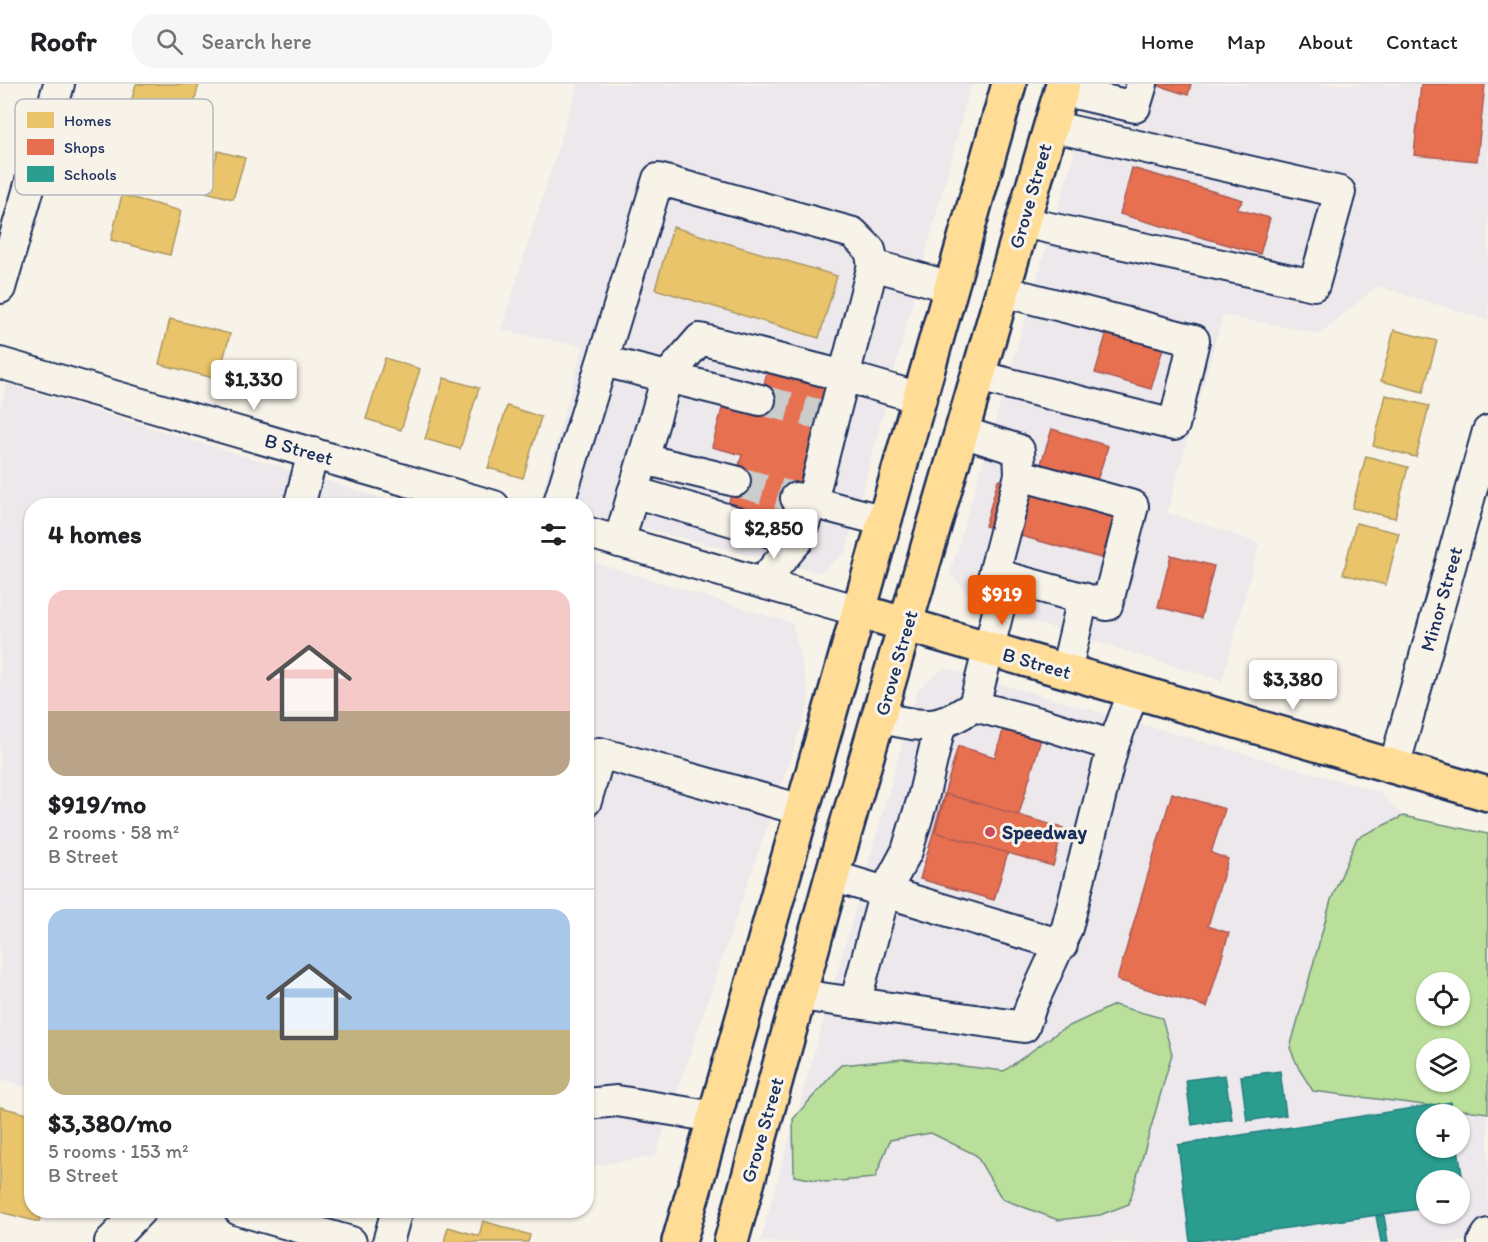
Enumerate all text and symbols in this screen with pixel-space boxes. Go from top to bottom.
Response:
search box [132,14,552,68]
text: Roofr [30,24,96,58]
icon: search [153,25,186,58]
text: Search here [201,28,312,55]
text: Home [1141,29,1194,54]
text: Map [1227,29,1266,54]
text: About [1299,29,1353,54]
text: Contact [1386,29,1458,54]
legend [15,99,213,195]
text: Homes [64,111,111,130]
text: Shops [64,138,105,157]
street label: Grove Street [1003,140,1057,252]
text: Schools [64,165,117,184]
pin: $1,330 [205,360,303,411]
text: $1,330 [225,367,283,391]
street label: B Street [262,428,336,470]
pin: $2,850 [725,509,823,560]
text: $2,850 [744,516,804,540]
text: 4 homes [48,518,142,550]
icon: filters [537,518,570,551]
street label: Minor Street [1415,543,1468,654]
pin: $919 [966,575,1038,626]
text: $919 [982,582,1022,606]
street label: Grove Street [869,607,923,719]
icon: home [255,629,363,737]
street label: B Street [1000,642,1074,684]
pin: $3,380 [1244,660,1342,711]
text: $3,380 [1263,667,1323,691]
text: $919/mo [48,788,146,820]
text: 2 rooms · 58 m² [48,820,179,844]
place label: Speedway [1002,820,1088,845]
marker: Speedway [983,825,997,839]
text: B Street [48,844,118,868]
icon: home [255,948,363,1056]
map controls [1416,972,1470,1224]
button: locate [1416,972,1470,1026]
button: layers [1416,1038,1470,1092]
street label: Grove Street [735,1074,789,1186]
button: + [1416,1104,1470,1158]
text: $3,380/mo [48,1107,172,1139]
text: 5 rooms · 153 m² [48,1139,188,1163]
text: B Street [48,1163,118,1187]
button: − [1416,1170,1470,1224]

